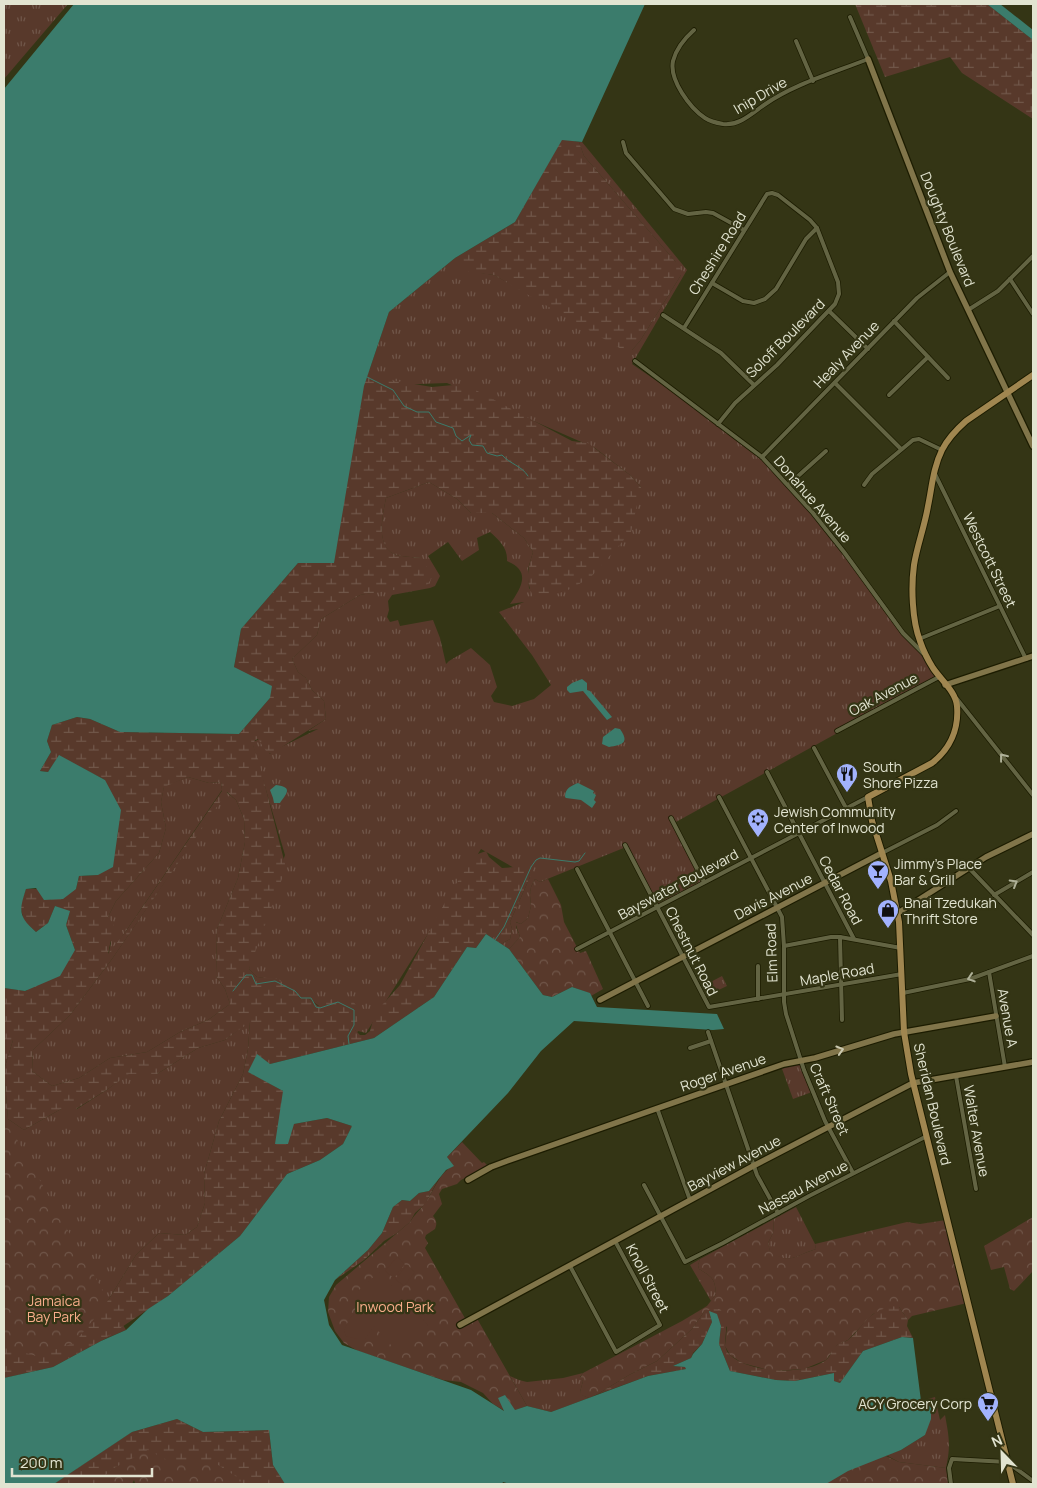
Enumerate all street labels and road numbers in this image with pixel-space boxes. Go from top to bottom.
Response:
street label: Inip Drive [730,72,790,118]
street label: Doughty Boulevard [916,169,980,289]
street label: Cheshire Road [684,208,750,298]
street label: Soloff Boulevard [741,294,829,382]
street label: Healy Avenue [809,316,883,392]
street label: Donahue Avenue [770,452,856,546]
street label: Westcott Street [959,509,1021,611]
street label: Oak Avenue [845,668,921,720]
street label: Bayswater Boulevard [614,844,742,924]
street label: Cedar Road [815,852,867,928]
street label: Davis Avenue [731,868,815,924]
street label: Chestnut Road [661,903,723,999]
street label: Elm Road [760,923,782,983]
street label: Maple Road [798,958,876,990]
street label: Avenue A [993,987,1023,1049]
street label: Sheridan Boulevard [910,1041,956,1167]
street label: Roger Avenue [678,1048,768,1096]
street label: Craft Street [806,1060,855,1138]
street label: Walter Avenue [960,1084,994,1178]
street label: Bayview Avenue [684,1130,784,1196]
street label: Nassau Avenue [755,1155,851,1219]
street label: Knoll Street [622,1240,674,1316]

